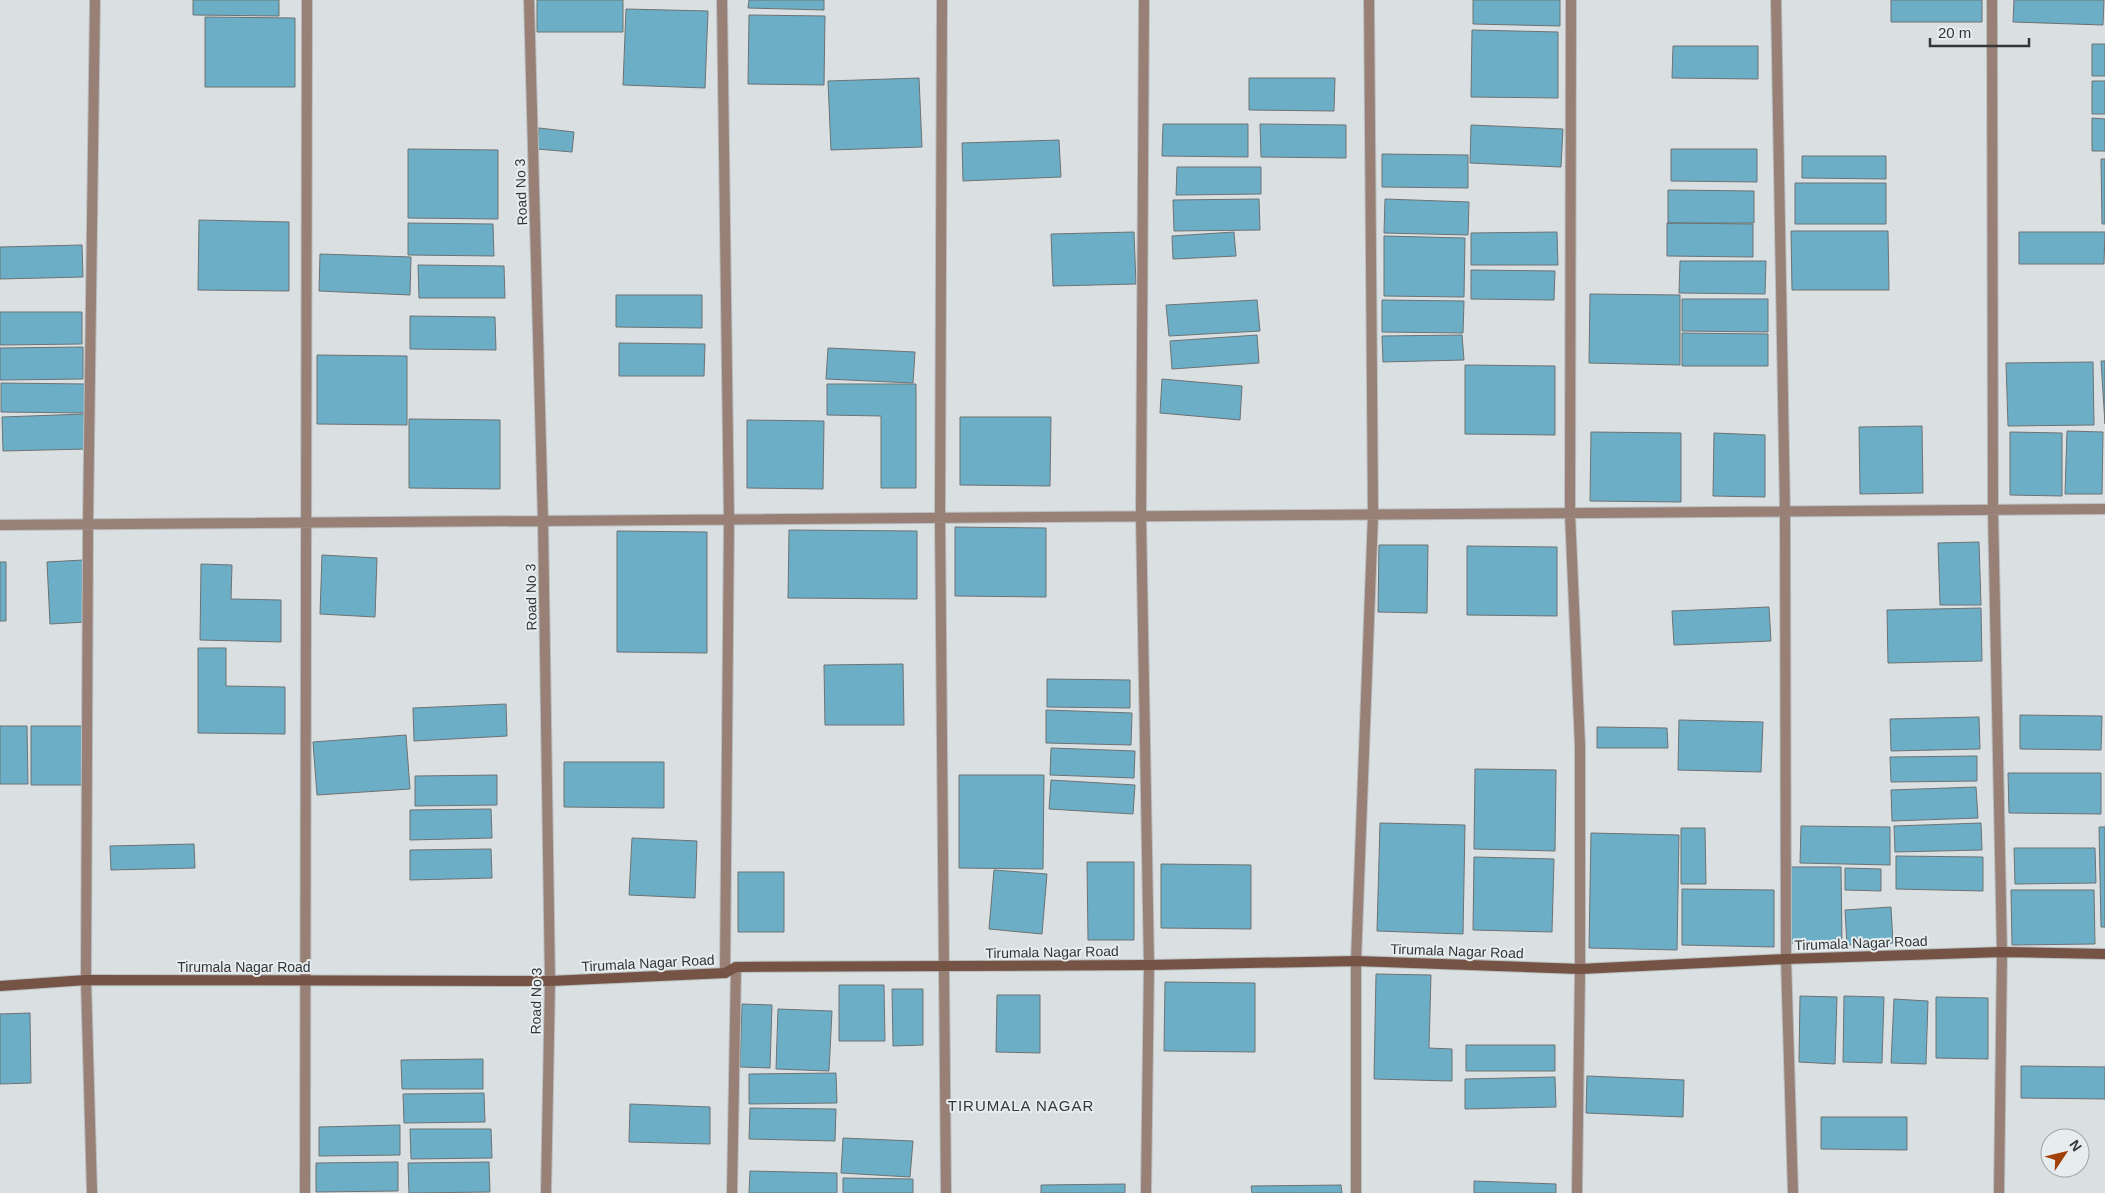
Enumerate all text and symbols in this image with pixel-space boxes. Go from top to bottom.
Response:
scale bar [1930,15,2029,47]
text: 20 m [1938,24,1971,41]
street label: Road No 3 [512,158,530,226]
street label: Road No 3 [522,563,540,631]
street label: Tirumala Nagar Road [1794,933,1928,953]
street label: Tirumala Nagar Road [1390,941,1524,961]
street label: Tirumala Nagar Road [985,943,1119,961]
street label: Tirumala Nagar Road [581,952,715,974]
street label: Tirumala Nagar Road [177,959,311,975]
street label: Road No 3 [527,967,545,1035]
district label: TIRUMALA NAGAR [948,1097,1094,1114]
north arrow [2040,1128,2090,1178]
text: N [2066,1137,2085,1154]

